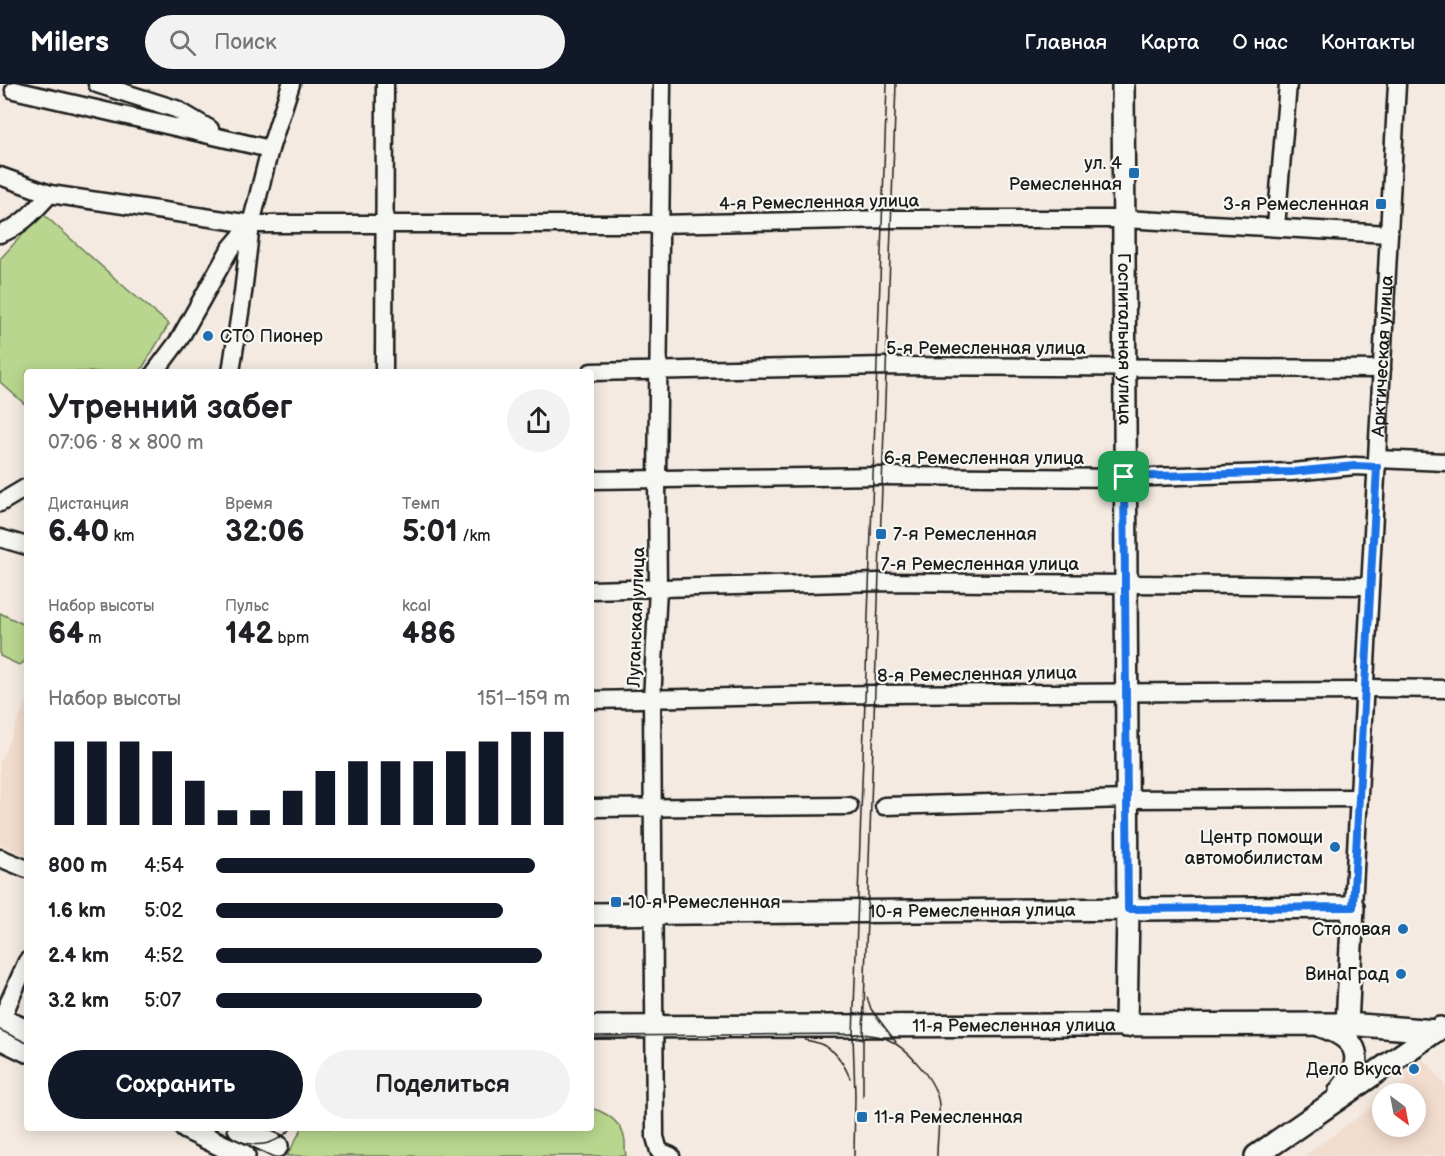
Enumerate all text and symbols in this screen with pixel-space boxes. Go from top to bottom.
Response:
search box [145,15,565,69]
text: Milers [30,26,109,59]
icon: search [166,26,199,59]
text: Поиск [214,29,277,56]
text: Главная [1024,30,1107,55]
text: Карта [1140,30,1199,55]
text: О нас [1232,30,1288,55]
text: Контакты [1321,30,1415,55]
place label: ул. 4 Ремесленная [1009,153,1122,195]
marker: ул. 4 Ремесленная [1127,166,1141,180]
street label: 4-я Ремесленная улица [719,190,920,215]
place label: 3-я Ремесленная [1223,194,1369,215]
marker: 3-я Ремесленная [1374,197,1388,211]
street label: Госпитальная улица [1113,253,1135,425]
street label: Арктическая улица [1368,274,1398,438]
place label: СТО Пионер [220,326,323,347]
marker: СТО Пионер [201,329,215,343]
street label: 5-я Ремесленная улица [886,338,1086,359]
text: Утренний забег [48,388,293,428]
button: share [507,389,570,452]
text: 07:06 · 8 × 800 m [48,431,204,455]
street label: 6-я Ремесленная улица [884,448,1085,469]
pin [1098,451,1149,502]
icon: arrive [1107,460,1140,493]
text: Дистанция [48,495,129,514]
text: Время [225,495,273,514]
text: Темп [402,495,440,514]
text: 6.40 [48,514,109,550]
text: 32:06 [225,514,305,550]
text: 5:01 [402,514,458,550]
place label: 7-я Ремесленная [893,524,1037,545]
text: km [109,527,135,546]
text: /km [458,527,490,546]
marker: 7-я Ремесленная [874,527,888,541]
street label: Луганская улица [624,546,649,689]
street label: 7-я Ремесленная улица [881,554,1080,575]
text: Набор высоты [48,597,155,616]
text: Пульс [225,597,269,616]
text: kcal [402,597,431,616]
text: 64 [48,616,84,652]
text: 142 [225,616,273,652]
text: 486 [402,616,456,652]
text: m [84,629,101,648]
text: bpm [273,629,309,648]
street label: 8-я Ремесленная улица [877,662,1078,687]
text: Набор высоты [48,687,181,711]
text: 151–159 m [477,687,570,711]
place label: Центр помощи автомобилистам [1185,827,1323,869]
marker: Центр помощи автомобилистам [1328,840,1342,854]
text: 800 m [48,854,107,878]
text: 4:54 [144,854,184,878]
place label: 10-я Ремесленная [628,892,780,913]
marker: 10-я Ремесленная [609,895,623,909]
text: 1.6 km [48,899,106,923]
text: 5:02 [144,899,183,923]
street label: 10-я Ремесленная улица [868,900,1076,922]
place label: Столовая [1312,919,1391,940]
marker: Столовая [1396,922,1410,936]
text: 2.4 km [48,944,109,968]
text: 4:52 [144,944,184,968]
place label: ВинаГрад [1305,964,1389,985]
marker: ВинаГрад [1394,967,1408,981]
text: 3.2 km [48,989,109,1013]
text: 5:07 [144,989,181,1013]
street label: 11-я Ремесленная улица [912,1015,1116,1037]
button: Сохранить [48,1050,303,1119]
button: Поделиться [315,1050,570,1119]
place label: Дело Вкуса [1306,1059,1402,1080]
marker: Дело Вкуса [1407,1062,1421,1076]
north arrow [1372,1083,1426,1137]
map controls [1372,1083,1426,1137]
place label: 11-я Ремесленная [874,1107,1023,1128]
marker: 11-я Ремесленная [855,1110,869,1124]

